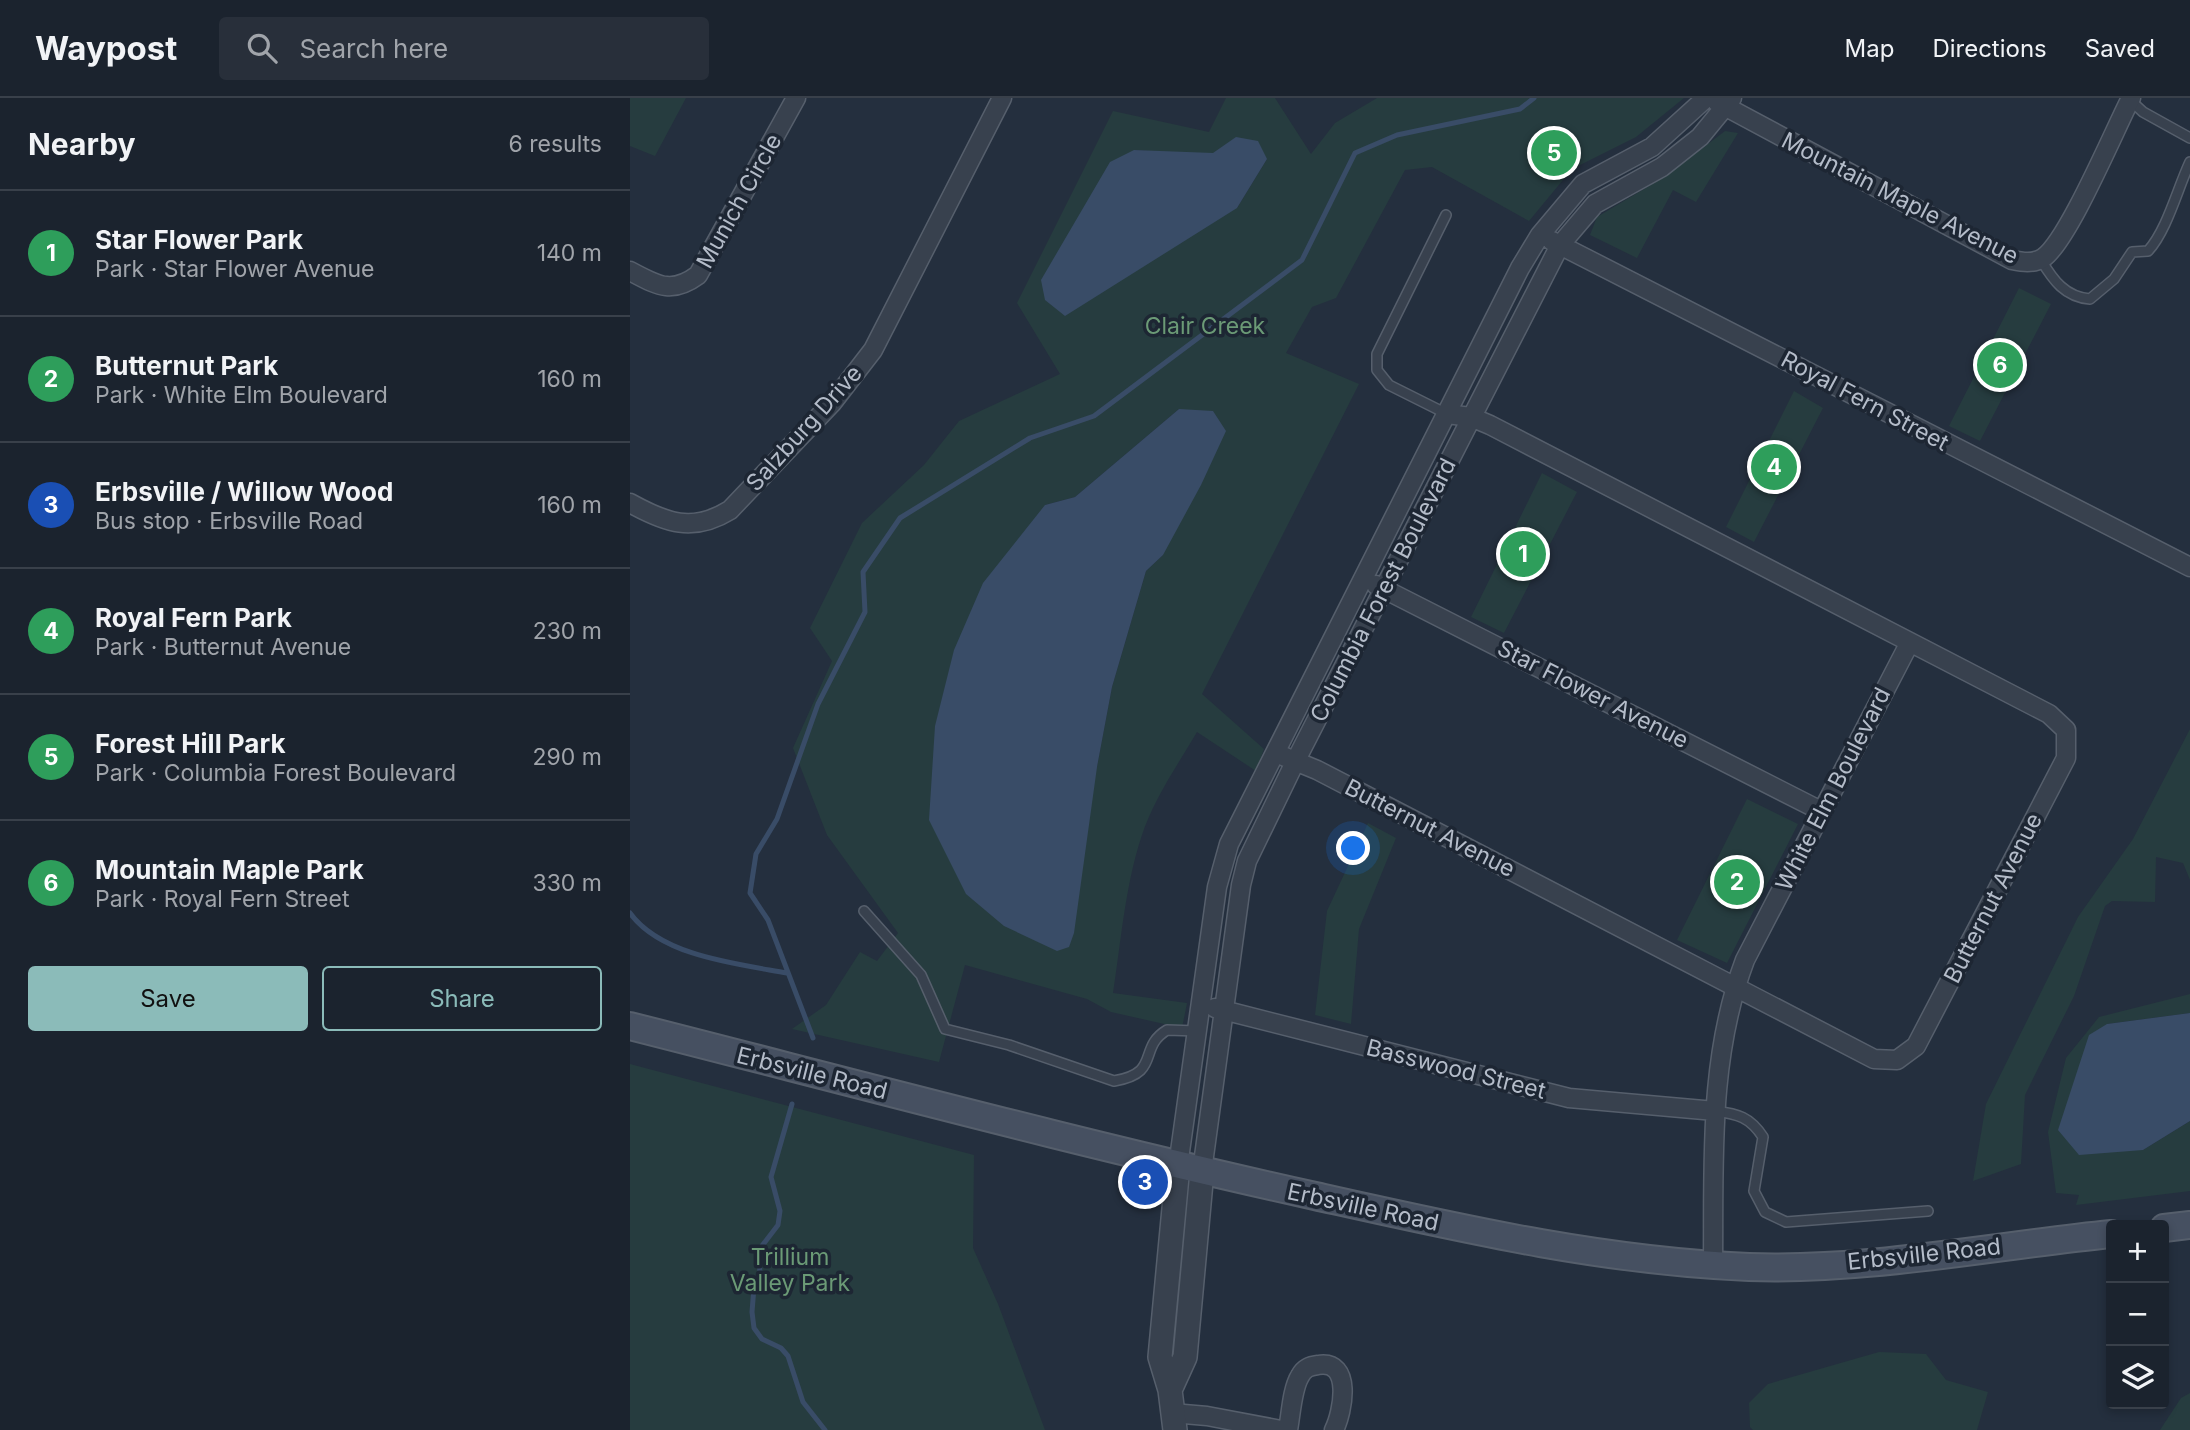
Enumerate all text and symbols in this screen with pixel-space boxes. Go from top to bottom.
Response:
search box [219,17,709,80]
text: Waypost [35,28,177,68]
icon: search [243,29,281,67]
text: Search here [299,33,448,64]
text: Map [1845,34,1894,63]
text: Directions [1932,34,2047,63]
text: Saved [2085,34,2155,63]
text: Nearby [28,126,136,162]
street label: Mountain Maple Avenue [1777,126,2023,270]
pin: 5 [1531,127,1577,179]
street label: Munich Circle [691,129,787,273]
text: 6 results [508,130,602,158]
text: Star Flower Park [95,224,303,255]
text: 1 [46,239,56,267]
text: 140 m [537,239,602,267]
text: Park · Star Flower Avenue [95,255,375,283]
park label: Clair Creek [1145,312,1266,340]
pin: 6 [1977,339,2023,391]
street label: Royal Fern Street [1776,345,1954,457]
text: Butternut Park [95,350,278,381]
street label: Salzburg Drive [740,359,868,497]
text: 2 [44,365,58,393]
text: 160 m [537,365,602,393]
text: Park · White Elm Boulevard [95,381,388,409]
pin: 4 [1751,441,1797,493]
street label: Columbia Forest Boulevard [1304,453,1462,727]
text: Erbsville / Willow Wood [95,476,393,507]
text: 3 [44,491,58,519]
text: 160 m [537,491,602,519]
text: Bus stop · Erbsville Road [95,507,363,535]
pin: 1 [1500,528,1546,580]
text: Royal Fern Park [95,602,292,633]
text: 4 [43,617,59,645]
text: 230 m [533,617,602,645]
text: Park · Butternut Avenue [95,633,351,661]
street label: Star Flower Avenue [1493,634,1693,754]
street label: White Elm Boulevard [1770,683,1896,895]
text: Forest Hill Park [95,728,286,759]
text: 5 [44,743,58,771]
text: 290 m [533,743,602,771]
text: Park · Columbia Forest Boulevard [95,759,456,787]
street label: Butternut Avenue [1340,773,1520,883]
street label: Butternut Avenue [1938,808,2048,988]
your location [1336,831,1370,865]
text: Mountain Maple Park [95,854,364,885]
pin: 2 [1714,856,1760,908]
text: 6 [44,869,58,897]
text: 330 m [532,869,602,897]
text: Park · Royal Fern Street [95,885,349,913]
button: Save [28,966,308,1031]
button: Share [322,966,602,1031]
street label: Basswood Street [1363,1033,1549,1105]
street label: Erbsville Road [734,1041,890,1105]
pin: 3 [1122,1156,1168,1208]
street label: Erbsville Road [1285,1177,1441,1237]
map controls [2106,1220,2169,1409]
button: + [2106,1220,2169,1283]
street label: Erbsville Road [1846,1232,2002,1276]
park label: Trillium Valley Park [730,1243,851,1297]
button: − [2106,1283,2169,1346]
button: layers [2106,1346,2169,1409]

